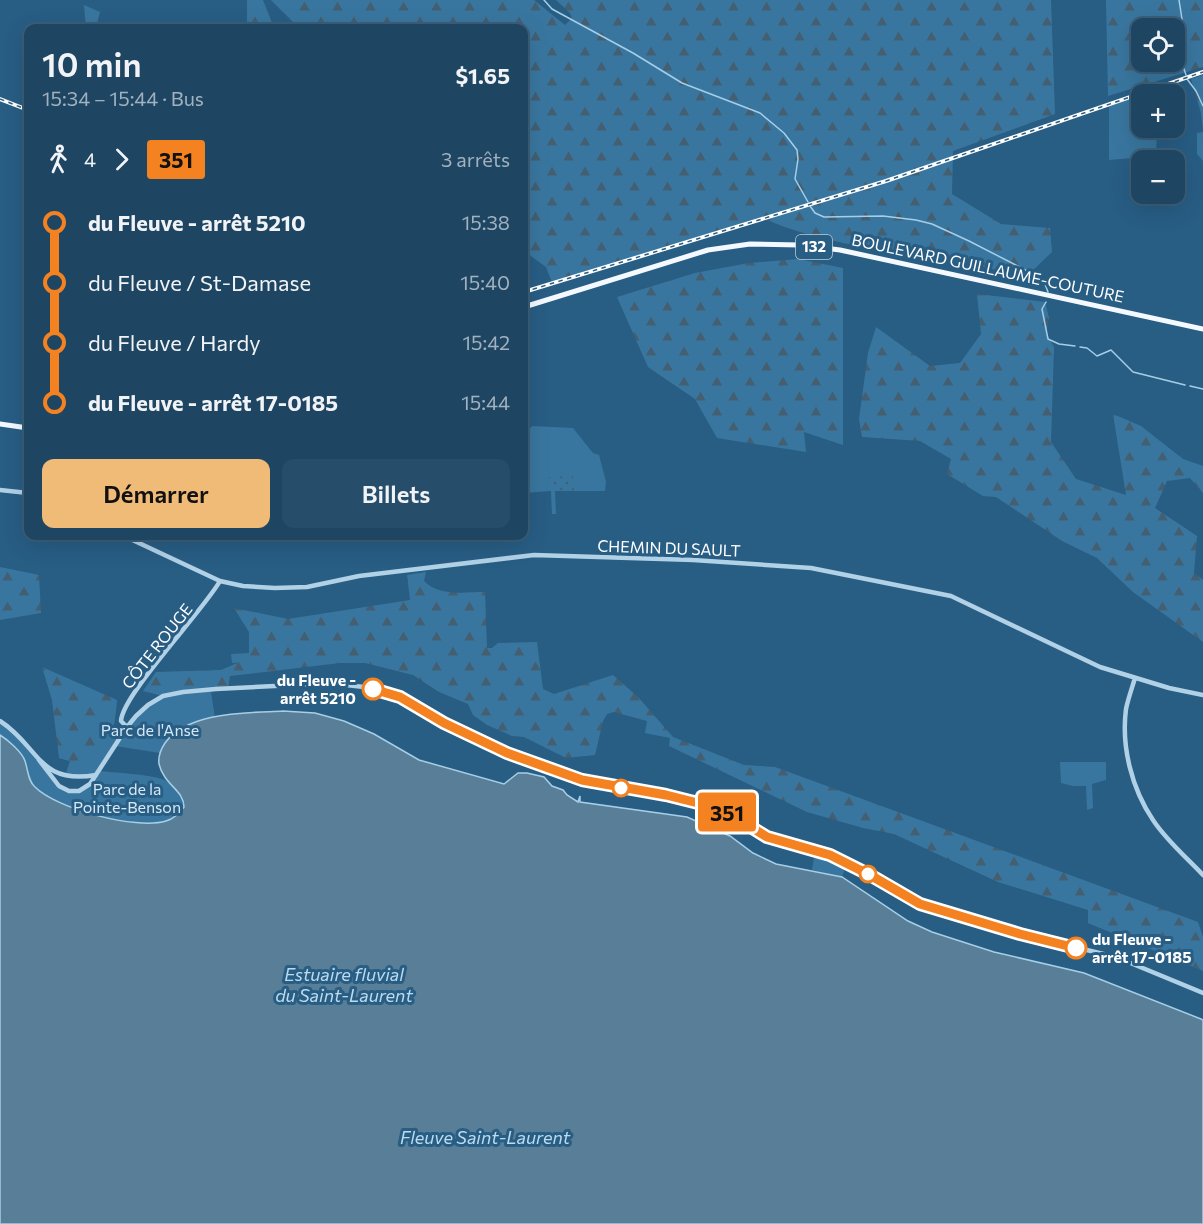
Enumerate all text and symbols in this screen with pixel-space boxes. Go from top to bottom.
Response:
map controls [1131,18,1185,204]
button: locate [1131,18,1185,72]
text: 10 min [42,43,142,84]
text: $1.65 [455,62,510,89]
button: + [1131,84,1185,138]
text: 15:34 – 15:44 · Bus [42,86,204,110]
icon: walk [42,143,75,176]
icon: forward [105,143,138,176]
text: 4 [84,147,96,171]
text: 351 [159,147,193,172]
text: 3 arrêts [441,147,510,171]
button: − [1131,150,1185,204]
text: du Fleuve - arrêt 5210 [88,209,306,236]
text: 15:38 [462,210,510,234]
street label: BOULEVARD GUILLAUME-COUTURE [850,229,1126,306]
road number: 132 [796,235,832,259]
text: du Fleuve / St-Damase [88,269,311,296]
text: 15:40 [460,270,510,294]
text: du Fleuve / Hardy [88,329,261,356]
text: 15:42 [462,330,510,354]
text: du Fleuve - arrêt 17-0185 [88,389,338,416]
text: 15:44 [461,390,510,414]
button: Démarrer [42,459,270,528]
button: Billets [282,459,510,528]
street label: CHEMIN DU SAULT [597,536,741,559]
street label: CÔTE ROUGE [117,599,196,692]
place label: du Fleuve - arrêt 5210 [277,670,356,707]
marker: du Fleuve - arrêt 5210 [362,678,384,700]
park label: Parc de l'Anse [101,720,199,739]
park label: Parc de la Pointe-Benson [73,779,181,816]
unlabelled marker [612,779,630,797]
line badge: 351 [692,792,762,832]
text: 351 [710,800,744,825]
unlabelled marker [859,865,877,883]
place label: du Fleuve - arrêt 17-0185 [1092,929,1192,966]
marker: du Fleuve - arrêt 17-0185 [1065,937,1087,959]
water label: Estuaire fluvial du Saint-Laurent [275,963,413,1006]
water label: Fleuve Saint-Laurent [400,1126,571,1148]

